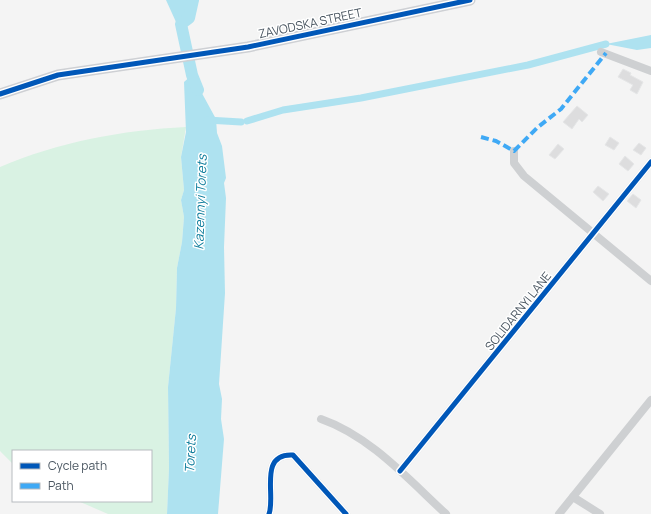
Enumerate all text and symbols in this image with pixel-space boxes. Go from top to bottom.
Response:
street label: ZAVODSKA STREET [257,4,364,42]
water label: Kazennyi Torets [189,153,211,250]
street label: SOLIDARNYI LANE [481,268,555,354]
water label: Torets [180,433,200,474]
legend [12,450,152,502]
text: Cycle path [48,457,107,474]
text: Path [48,477,74,494]

